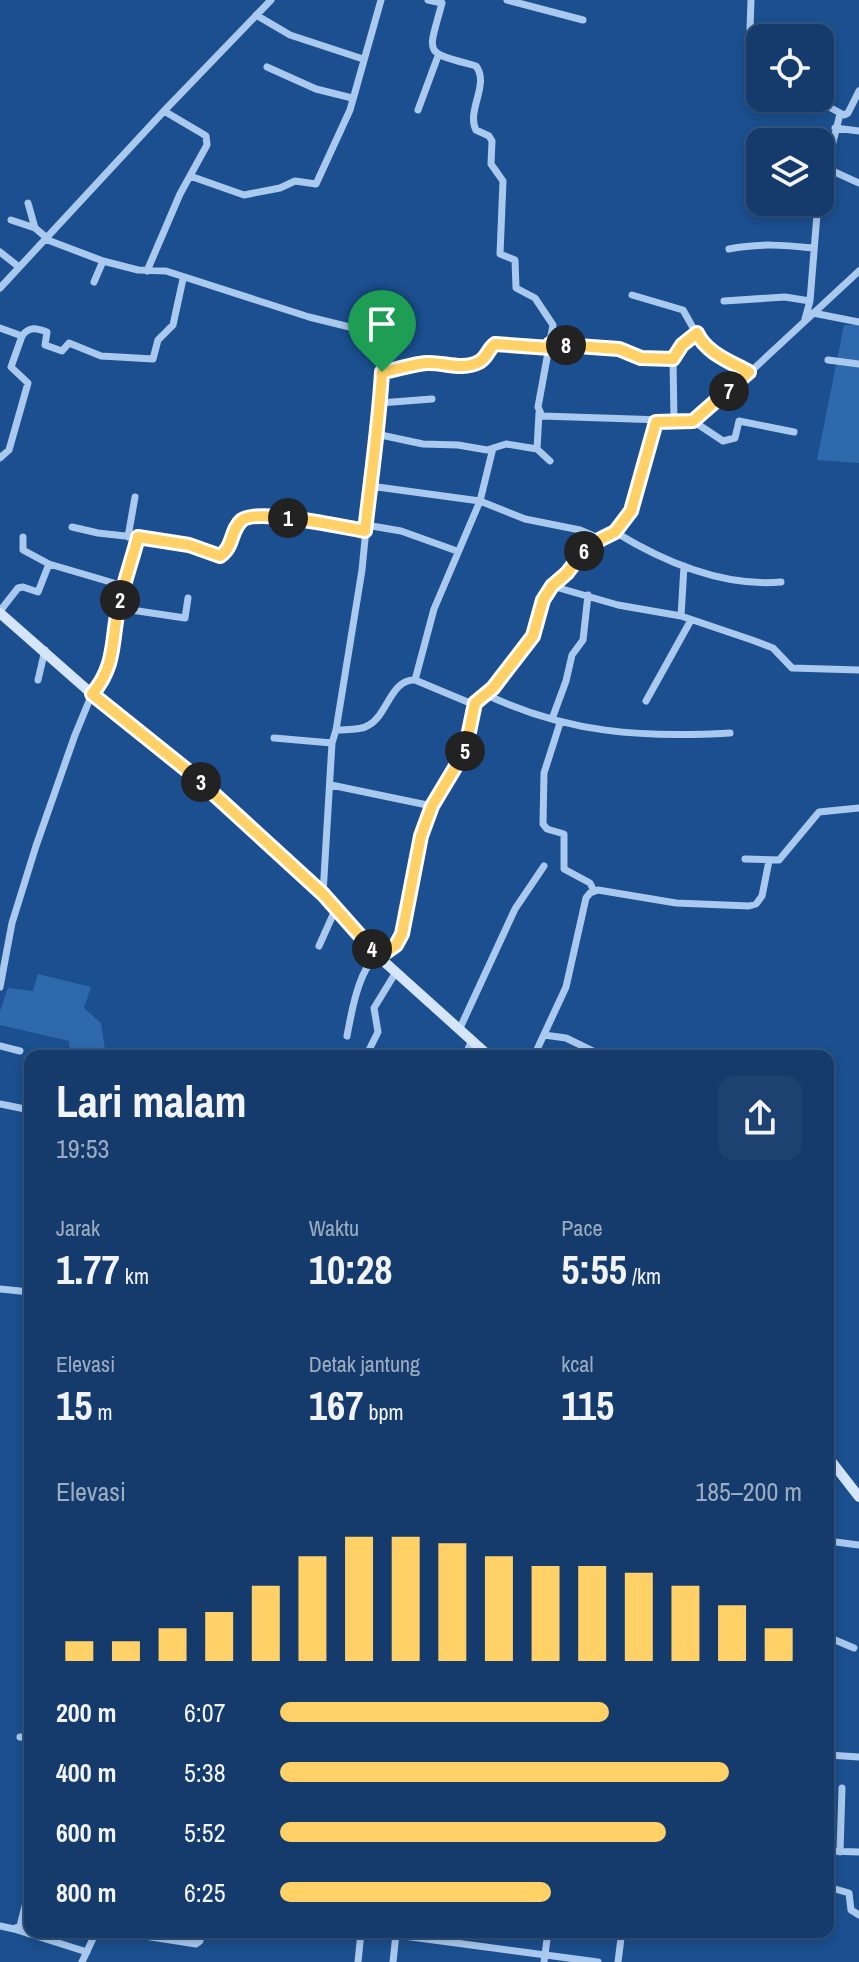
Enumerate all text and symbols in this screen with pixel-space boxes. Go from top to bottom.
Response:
map controls [746,24,834,216]
button: locate [746,24,834,112]
button: layers [746,128,834,216]
pin [348,290,416,372]
icon: arrive [360,302,404,346]
pin: 8 [546,325,586,365]
text: 8 [561,330,571,360]
pin: 7 [709,371,749,411]
text: 7 [724,376,734,406]
pin: 1 [268,498,308,538]
text: 1 [283,503,293,533]
pin: 6 [564,531,604,571]
text: 6 [579,536,589,566]
pin: 2 [100,580,140,620]
text: 2 [115,585,125,615]
pin: 5 [445,731,485,771]
text: 5 [460,736,470,766]
pin: 3 [181,762,221,802]
text: 3 [196,767,206,797]
pin: 4 [352,929,392,969]
text: 4 [367,934,377,964]
text: Lari malam [56,1071,247,1131]
button: share [718,1076,802,1160]
text: 19:53 [56,1131,109,1166]
text: Jarak [56,1213,100,1243]
text: Waktu [309,1213,359,1243]
text: Pace [561,1213,602,1243]
text: 1.77 [56,1243,120,1296]
text: 10:28 [309,1243,393,1296]
text: 5:55 [561,1243,627,1296]
text: km [120,1261,149,1291]
text: /km [627,1261,661,1291]
text: Elevasi [56,1349,115,1379]
text: Detak jantung [309,1349,420,1379]
text: kcal [561,1349,593,1379]
text: 15 [56,1379,92,1432]
text: 167 [309,1379,363,1432]
text: 115 [561,1379,614,1432]
text: m [92,1397,113,1427]
text: bpm [363,1397,404,1427]
text: Elevasi [56,1474,126,1509]
text: 185–200 m [695,1474,802,1509]
text: 200 m [56,1695,116,1730]
text: 6:07 [184,1695,226,1730]
text: 400 m [56,1755,116,1790]
text: 5:38 [184,1755,226,1790]
text: 600 m [56,1815,116,1850]
text: 5:52 [184,1815,226,1850]
text: 800 m [56,1875,116,1910]
text: 6:25 [184,1875,226,1910]

